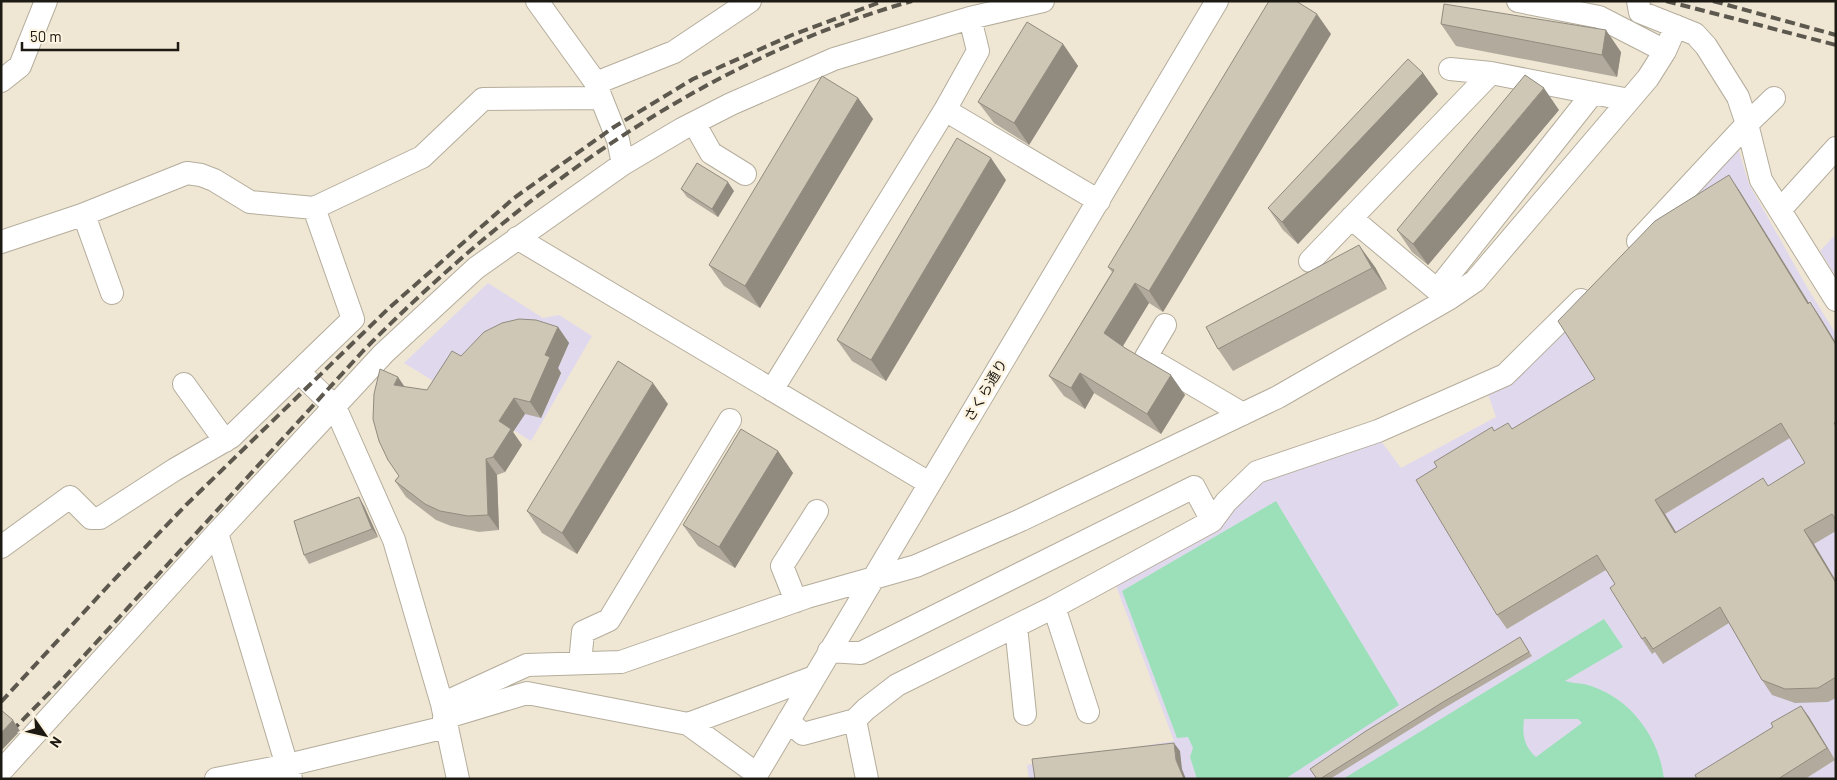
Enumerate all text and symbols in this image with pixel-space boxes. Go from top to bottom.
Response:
scale bar [22,20,179,52]
text: 50 m [30,27,62,45]
street label: さくら通り [960,356,1010,424]
north arrow [20,710,70,760]
text: N [47,734,66,751]

